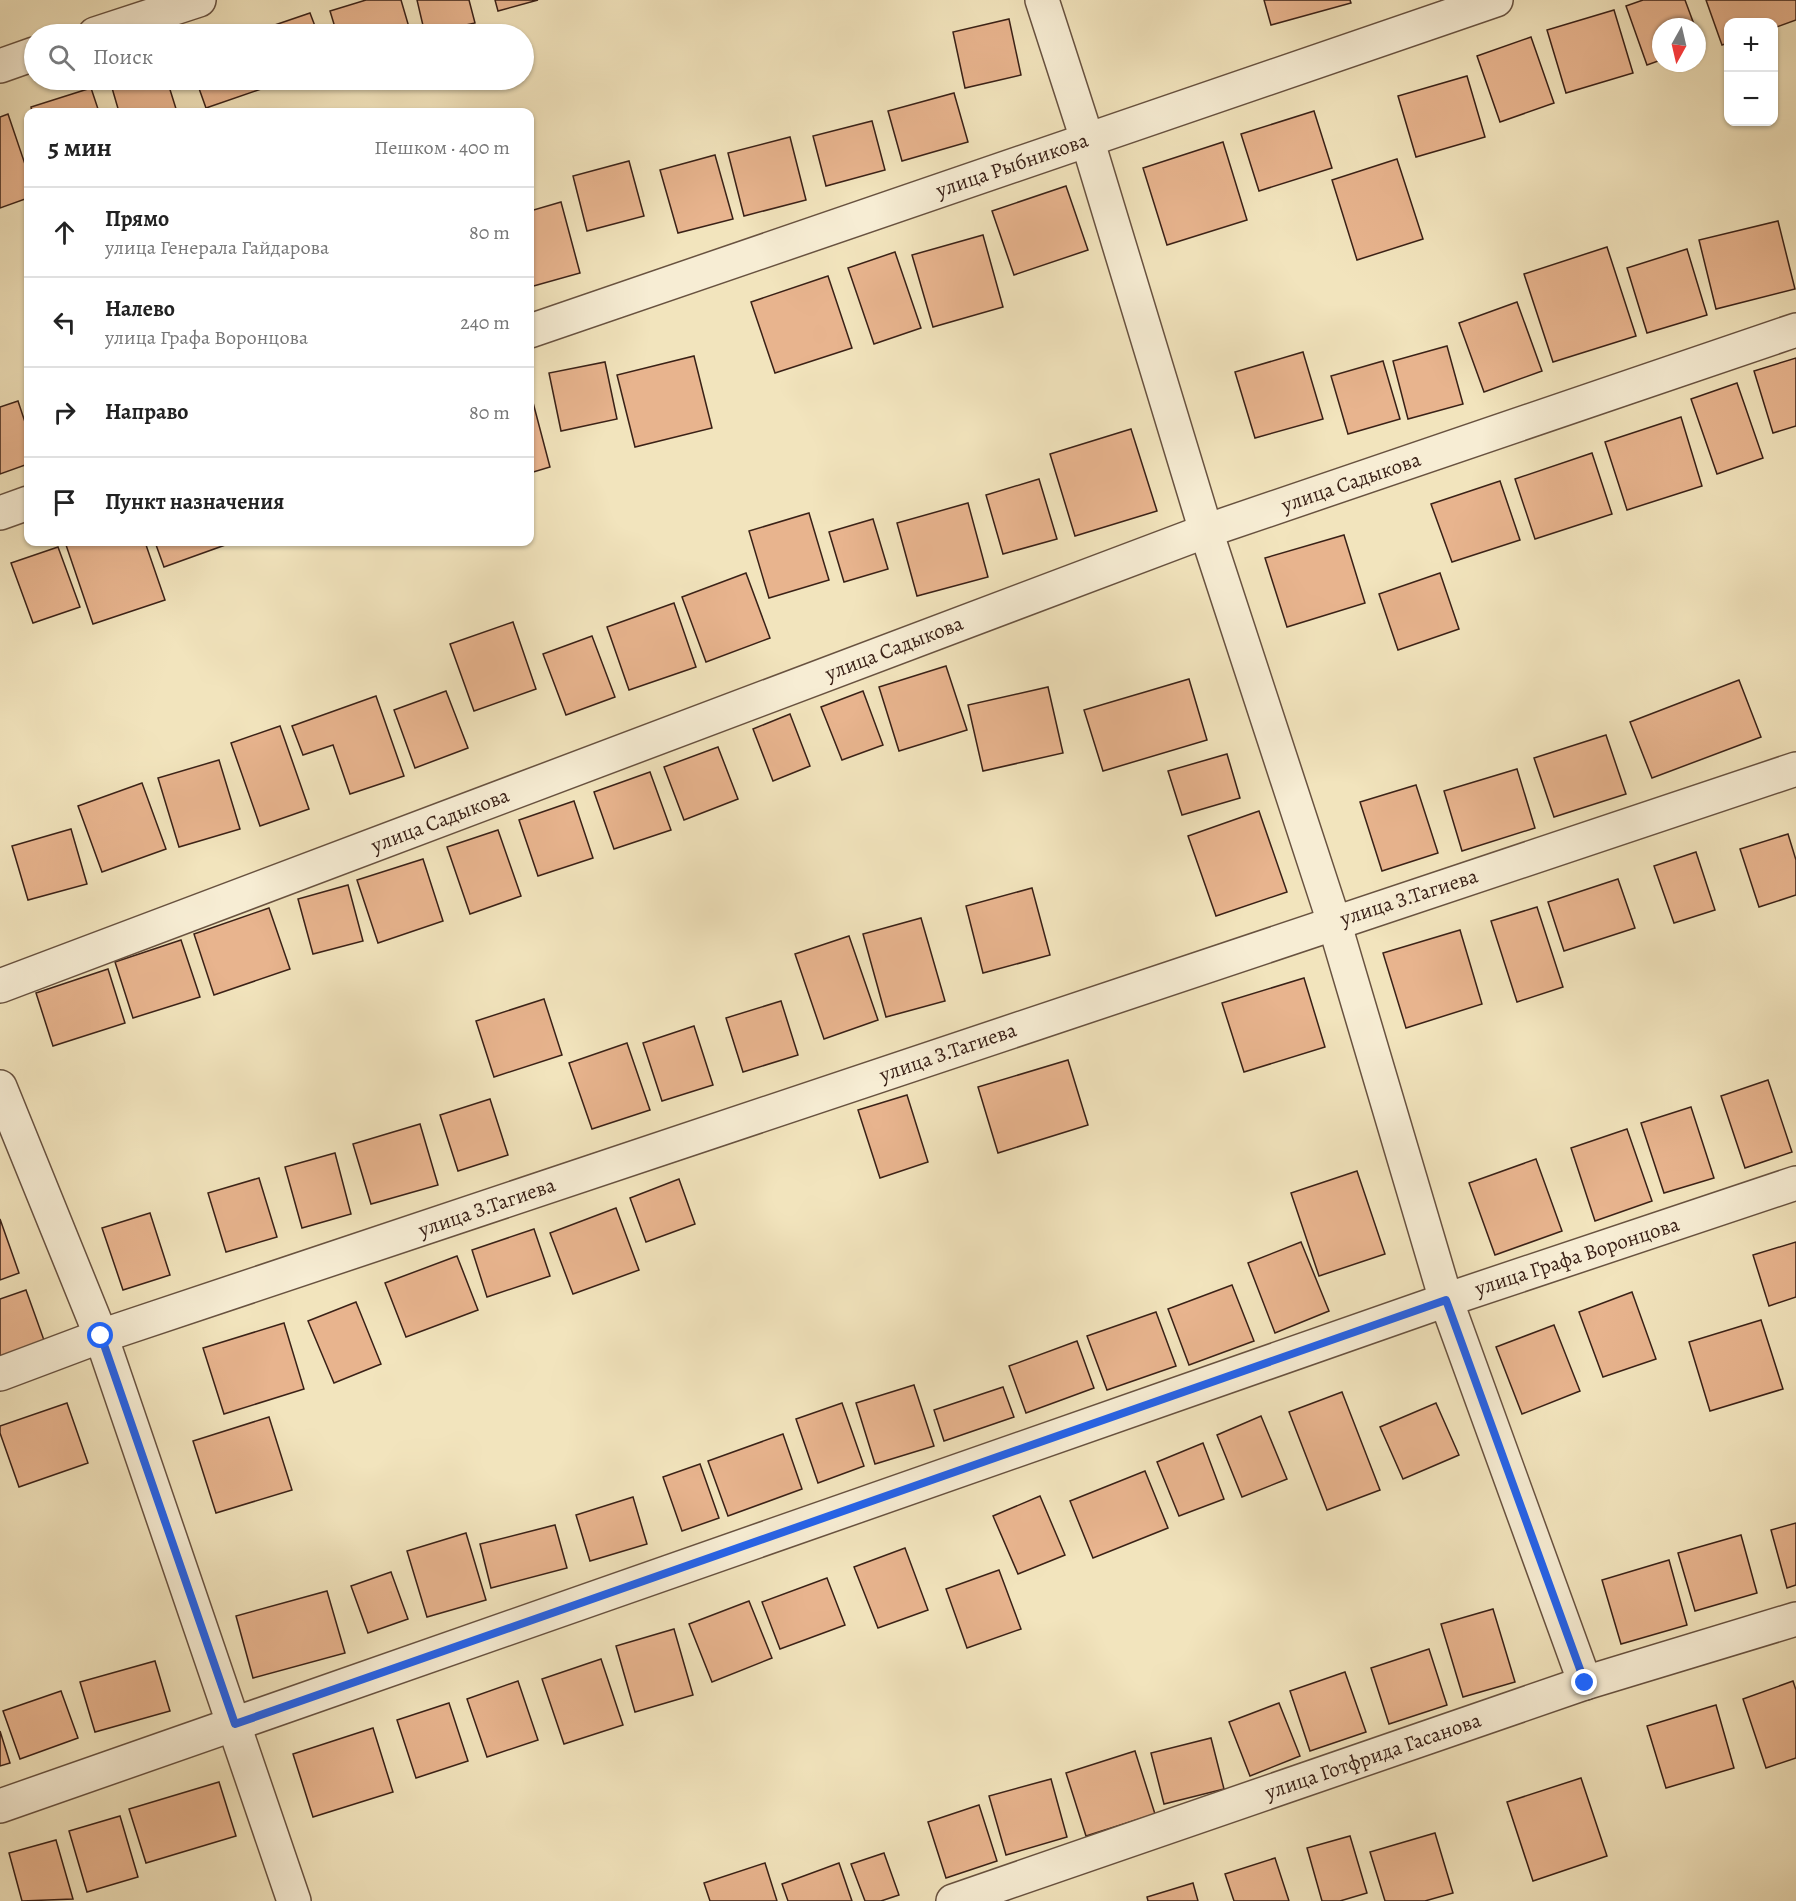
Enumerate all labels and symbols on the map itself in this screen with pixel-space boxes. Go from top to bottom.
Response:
north arrow [1652,18,1706,72]
street label: улица Рыбникова [931,126,1092,205]
street label: улица Садыкова [1277,445,1425,519]
street label: улица Садыкова [820,609,967,688]
street label: улица Садыкова [366,781,513,860]
street label: улица З.Тагиева [1336,861,1482,933]
street label: улица З.Тагиева [875,1015,1021,1089]
street label: улица З.Тагиева [414,1170,560,1244]
street label: улица Графа Воронцова [1470,1210,1683,1303]
route start [87,1322,113,1348]
route end [1571,1669,1597,1695]
street label: улица Готфрида Гасанова [1260,1706,1485,1806]

